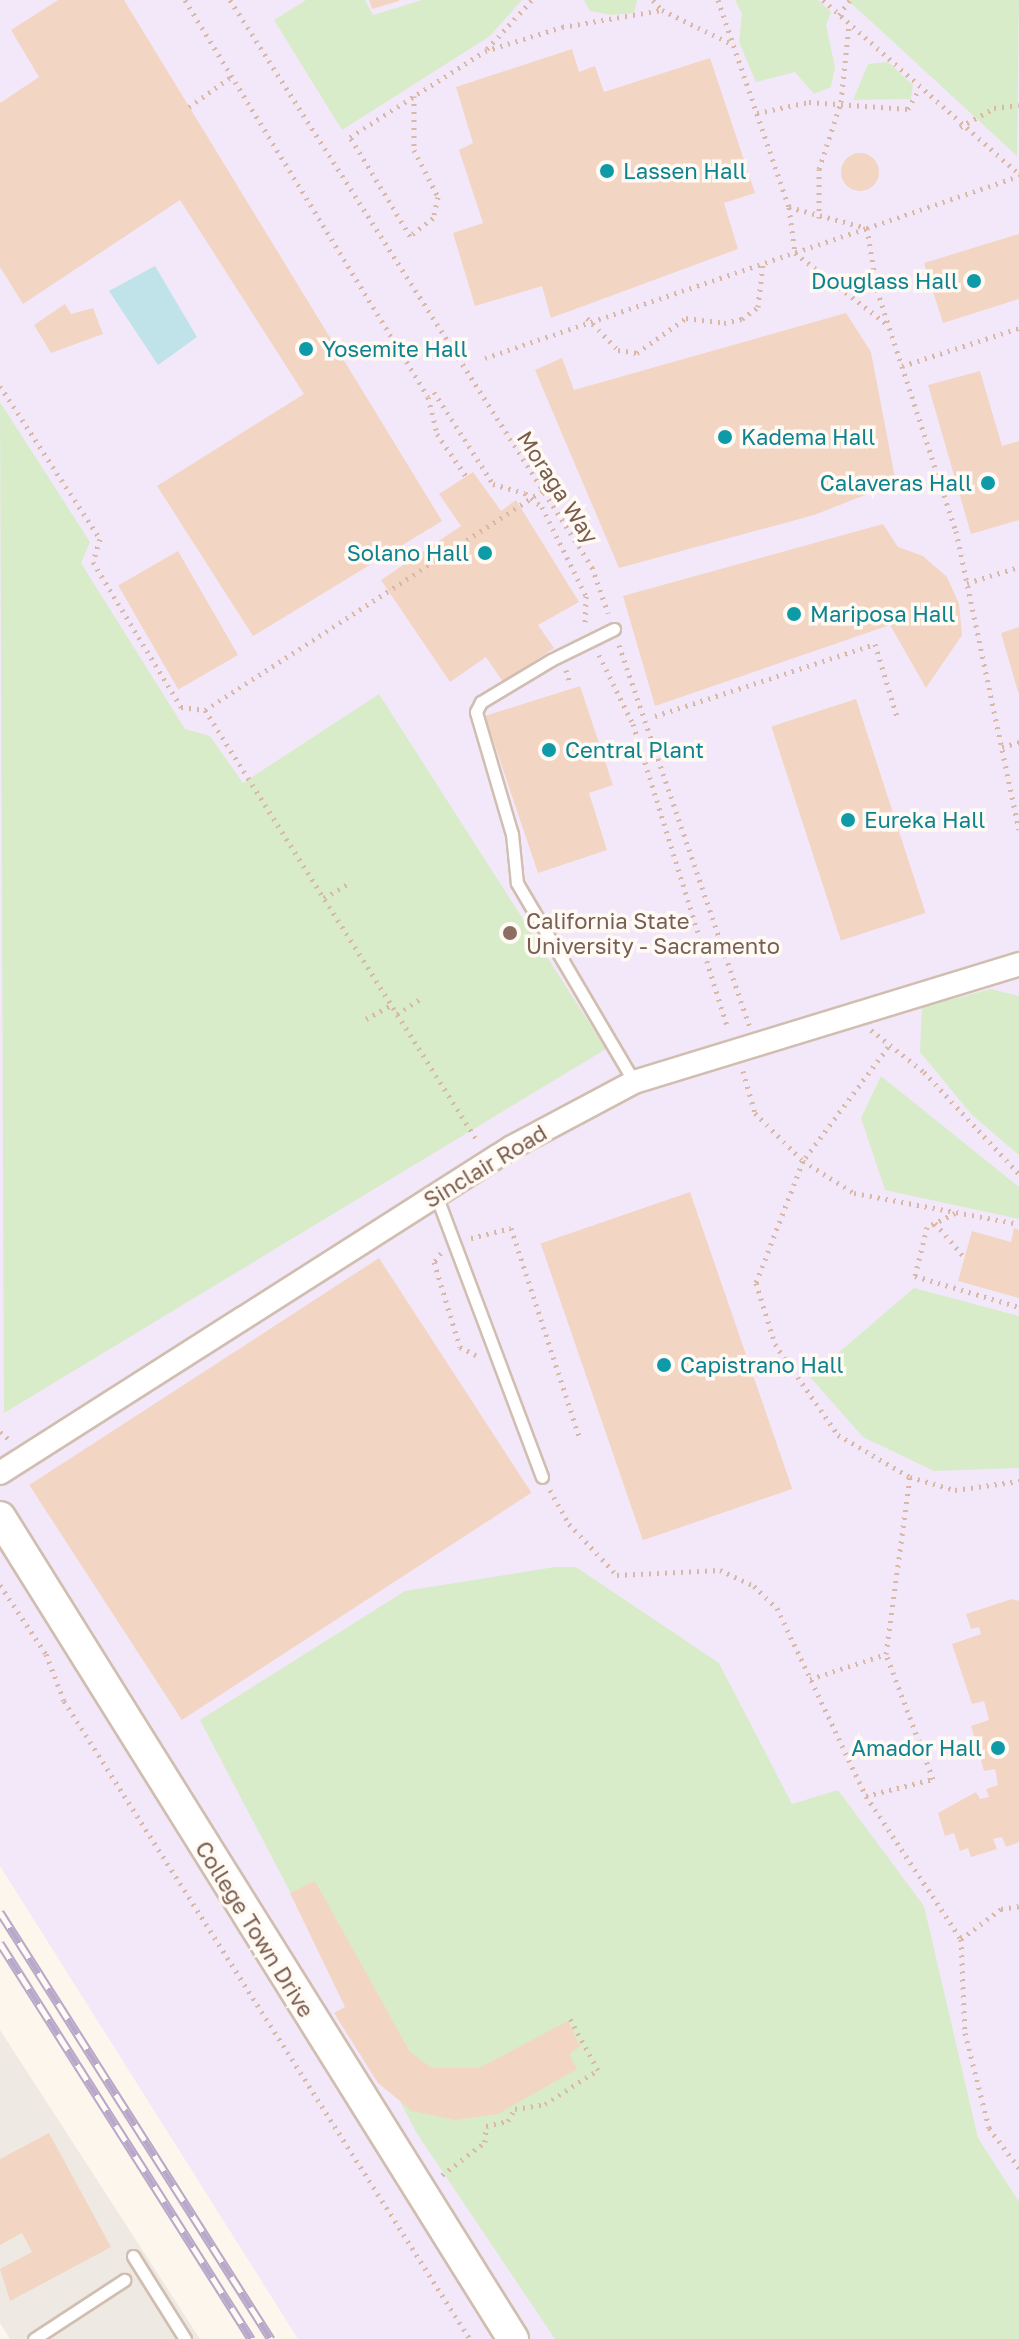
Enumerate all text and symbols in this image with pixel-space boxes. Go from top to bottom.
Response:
place label: Lassen Hall [623,158,747,184]
marker: Lassen Hall [598,162,616,180]
place label: Douglass Hall [811,268,958,294]
marker: Douglass Hall [965,272,983,290]
place label: Yosemite Hall [322,336,468,362]
marker: Yosemite Hall [297,340,315,358]
place label: Kadema Hall [741,424,875,450]
street label: Moraga Way [512,426,604,548]
marker: Kadema Hall [716,428,734,446]
place label: Calaveras Hall [820,470,972,496]
marker: Calaveras Hall [979,474,997,492]
place label: Solano Hall [347,540,469,566]
marker: Solano Hall [476,544,494,562]
place label: Mariposa Hall [810,601,955,627]
marker: Mariposa Hall [785,605,803,623]
place label: Central Plant [565,737,704,763]
marker: Central Plant [540,741,558,759]
place label: Eureka Hall [864,807,985,833]
marker: Eureka Hall [839,811,857,829]
place label: California State University - Sacramento [526,907,780,958]
marker: California State University - Sacramento [501,924,519,942]
street label: Sinclair Road [419,1119,551,1213]
place label: Capistrano Hall [680,1352,844,1378]
marker: Capistrano Hall [655,1356,673,1374]
place label: Amador Hall [851,1735,982,1761]
marker: Amador Hall [989,1739,1007,1757]
street label: College Town Drive [190,1836,320,2022]

